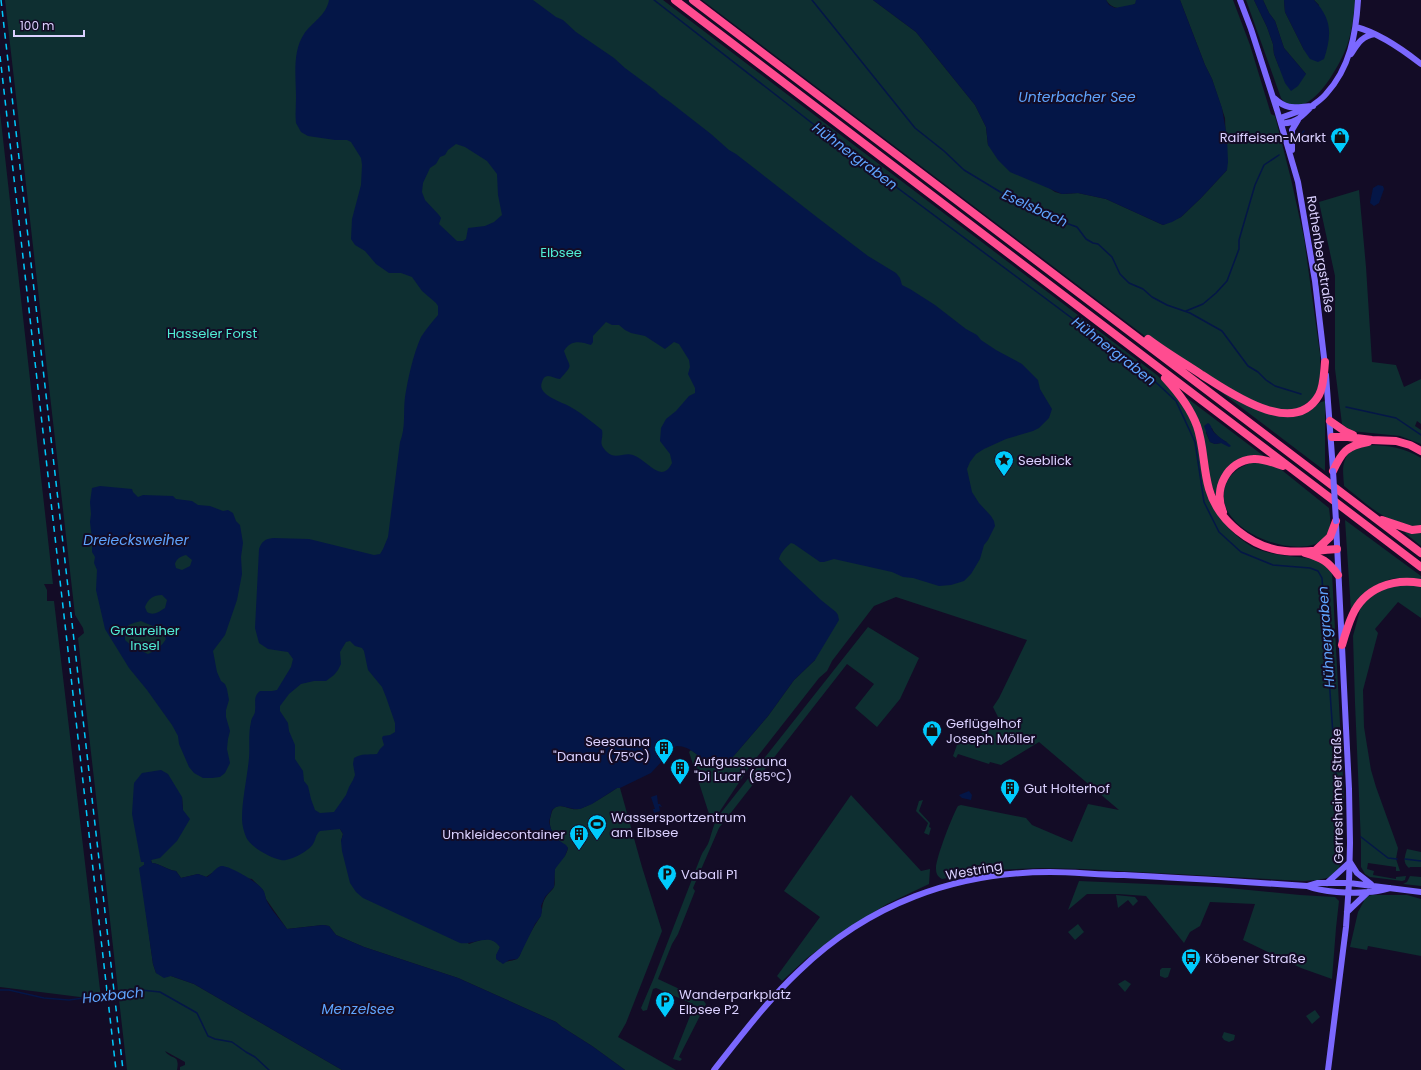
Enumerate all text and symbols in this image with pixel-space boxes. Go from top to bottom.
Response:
scale bar [14,12,84,38]
text: 100 m [20,17,54,34]
water label: Unterbacher See [1018,87,1136,107]
water label: Hühnergraben [808,117,902,195]
shop icon: Raiffeisen-Markt [1329,126,1351,154]
place label: Raiffeisen-Markt [1220,128,1326,147]
water label: Eselsbach [999,184,1071,232]
street label: Rothenbergstraße [1302,194,1339,314]
park label: Elbsee [540,243,582,262]
water label: Hühnergraben [1068,312,1160,390]
park label: Hasseler Forst [167,324,257,343]
place icon: Seeblick [993,449,1015,477]
place label: Seeblick [1018,451,1072,470]
water label: Dreiecksweiher [83,530,189,550]
water label: Hühnergraben [1312,586,1340,688]
park label: Graureiher Insel [110,621,180,655]
place label: Geflügelhof Joseph Möller [946,714,1036,748]
shop icon: Geflügelhof Joseph Möller [921,719,943,747]
street label: Gerresheimer Straße [1327,728,1348,864]
place label: Seesauna "Danau" (75°C) [553,732,650,766]
building icon: Seesauna "Danau" (75°C) [653,737,675,765]
place label: Aufgusssauna "Di Luar" (85°C) [694,752,792,786]
building icon: Aufgusssauna "Di Luar" (85°C) [669,757,691,785]
building icon: Gut Holterhof [999,777,1021,805]
place label: Gut Holterhof [1024,779,1110,798]
place label: Wassersportzentrum am Elbsee [611,808,746,842]
sports icon: Wassersportzentrum am Elbsee [586,813,608,841]
building icon: Umkleidecontainer [568,823,590,851]
place label: Umkleidecontainer [442,825,565,844]
street label: Westring [944,856,1004,885]
parking icon: Vabali P1 [656,863,678,891]
place label: Vabali P1 [681,865,738,884]
bus stop icon: Köbener Straße [1180,947,1202,975]
place label: Köbener Straße [1205,949,1306,968]
water label: Hoxbach [81,982,145,1008]
place label: Wanderparkplatz Elbsee P2 [679,985,791,1019]
parking icon: Wanderparkplatz Elbsee P2 [654,990,676,1018]
water label: Menzelsee [322,999,395,1019]

